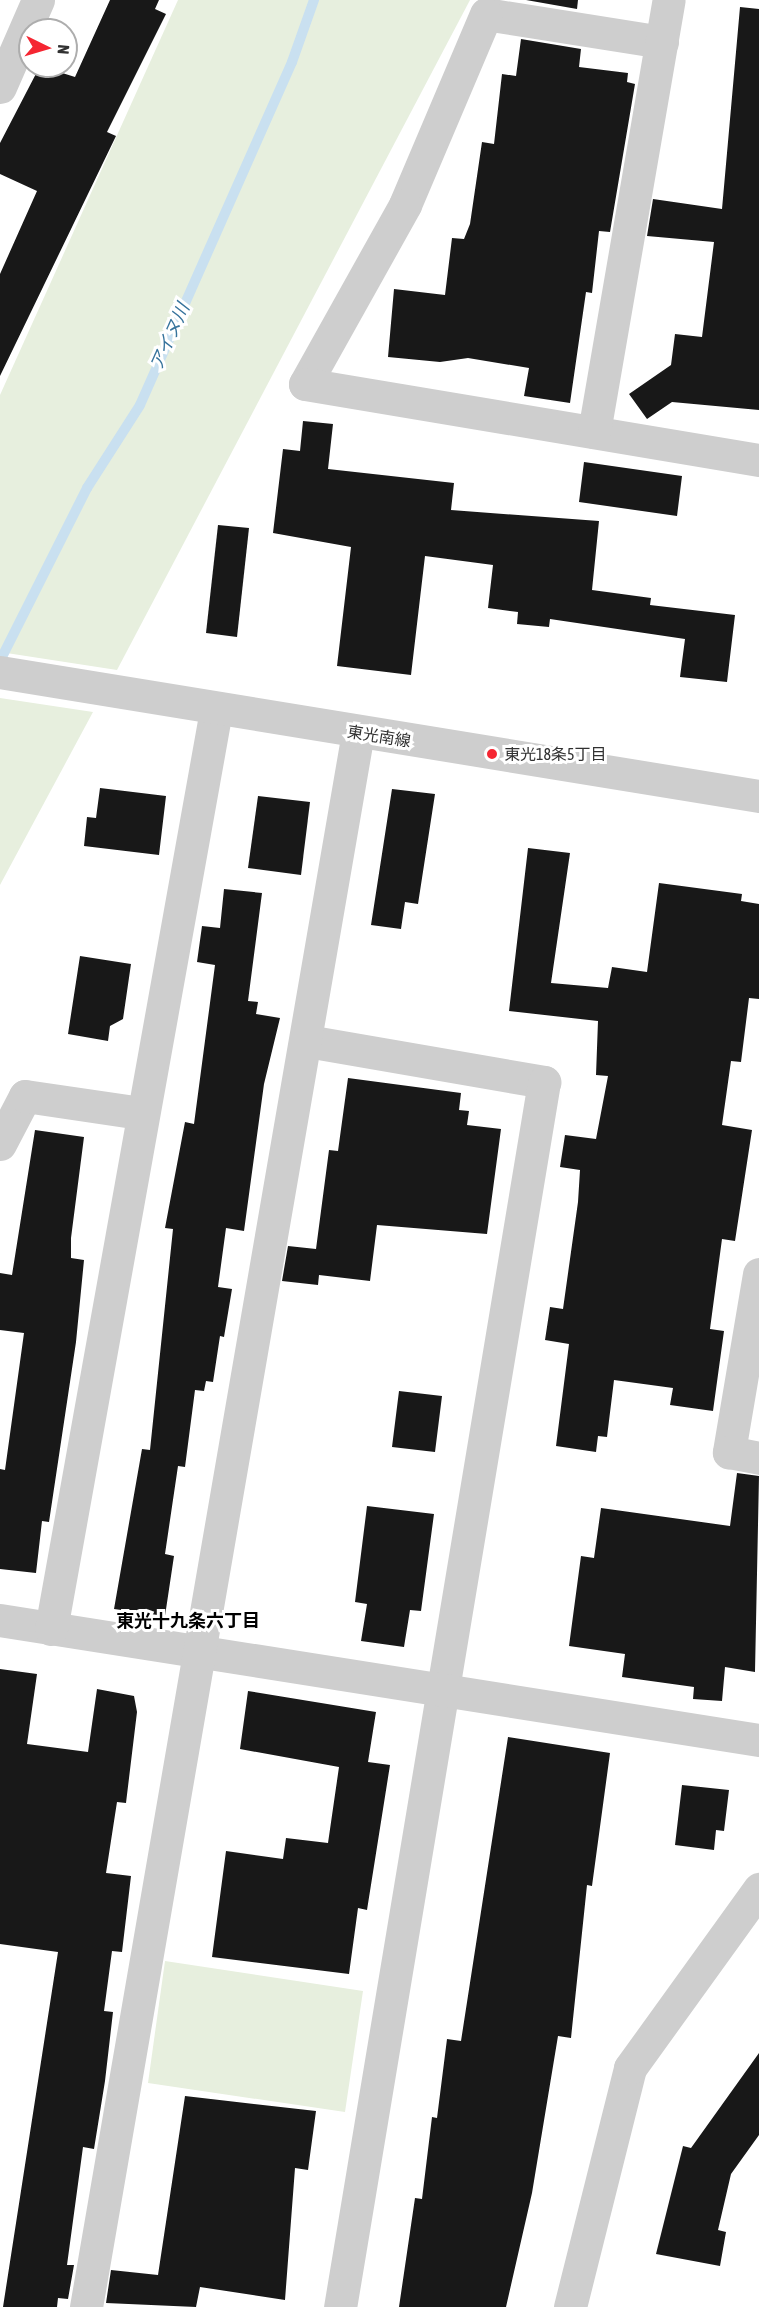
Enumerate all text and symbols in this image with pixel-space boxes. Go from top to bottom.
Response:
north arrow [18,18,78,78]
text: N [55,44,73,55]
water label: アイヌ川 [145,300,195,374]
street label: 東光南線 [346,722,412,750]
place label: 東光18条5丁目 [504,744,607,764]
marker: 東光18条5丁目 [485,747,499,761]
district label: 東光十九条六丁目 [116,1610,260,1632]

